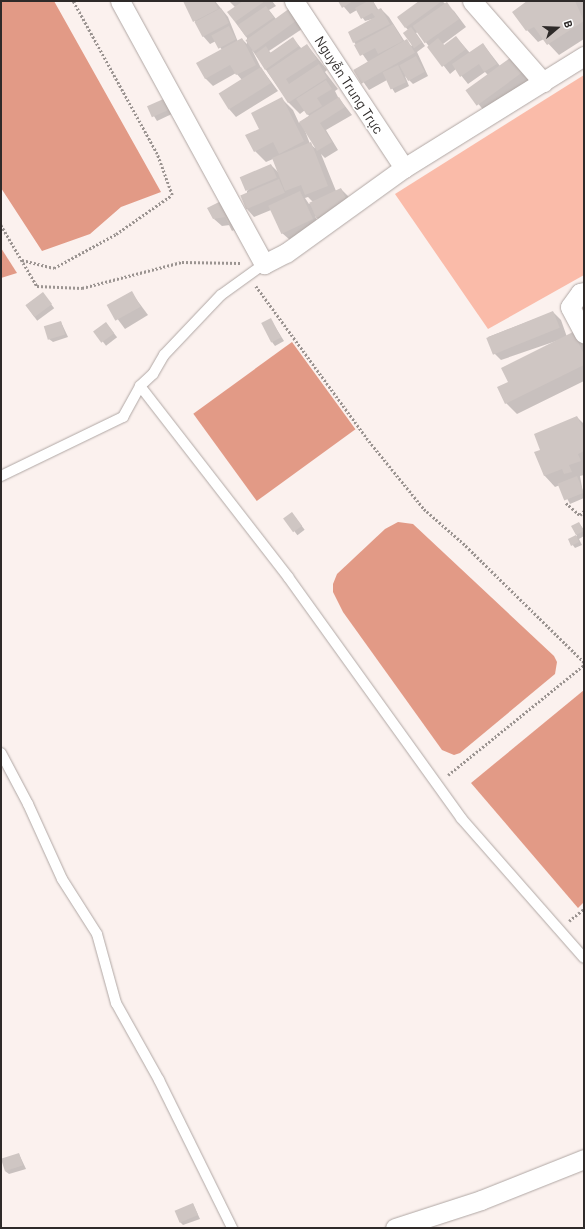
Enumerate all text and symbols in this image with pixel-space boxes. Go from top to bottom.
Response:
north arrow [537,8,577,48]
text: B [562,19,576,29]
street label: Nguyễn Trung Trực [311,33,387,137]

